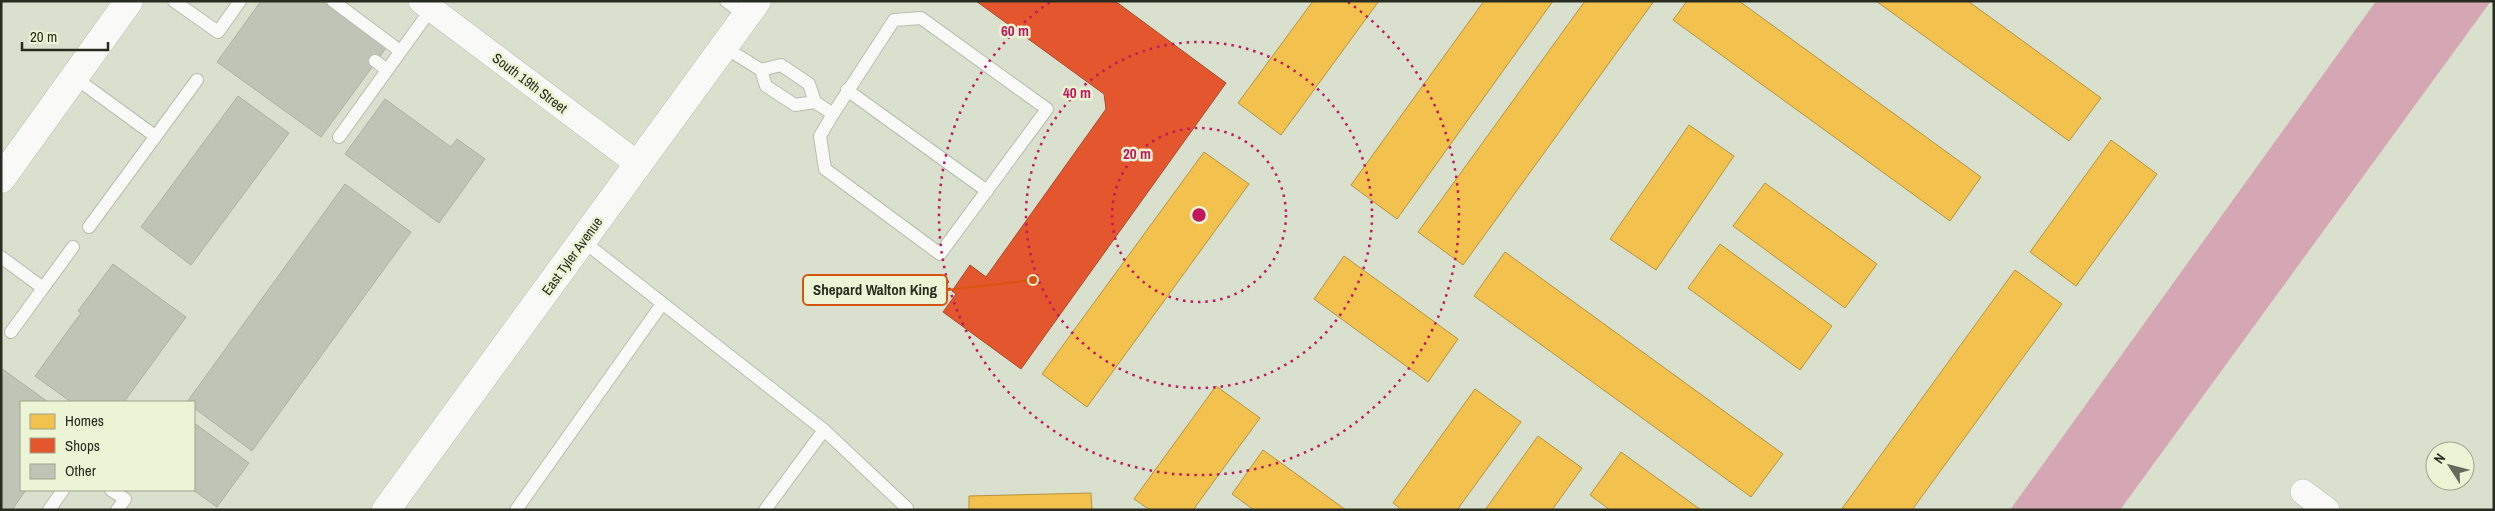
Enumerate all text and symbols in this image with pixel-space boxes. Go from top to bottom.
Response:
scale bar [22,20,109,52]
text: 60 m [1001,20,1029,41]
text: 20 m [30,26,57,47]
street label: South 19th Street [489,49,571,117]
text: 40 m [1063,82,1091,103]
text: 20 m [1123,143,1151,164]
centre of rings [1190,206,1208,224]
street label: East Tyler Avenue [538,213,606,299]
callout: Shepard Walton King [803,275,947,305]
text: Shepard Walton King [813,279,937,300]
legend [20,401,195,491]
text: Homes [65,410,104,431]
text: Shops [65,435,100,456]
north arrow [2425,441,2475,491]
text: N [2430,450,2449,467]
text: Other [65,460,96,481]

